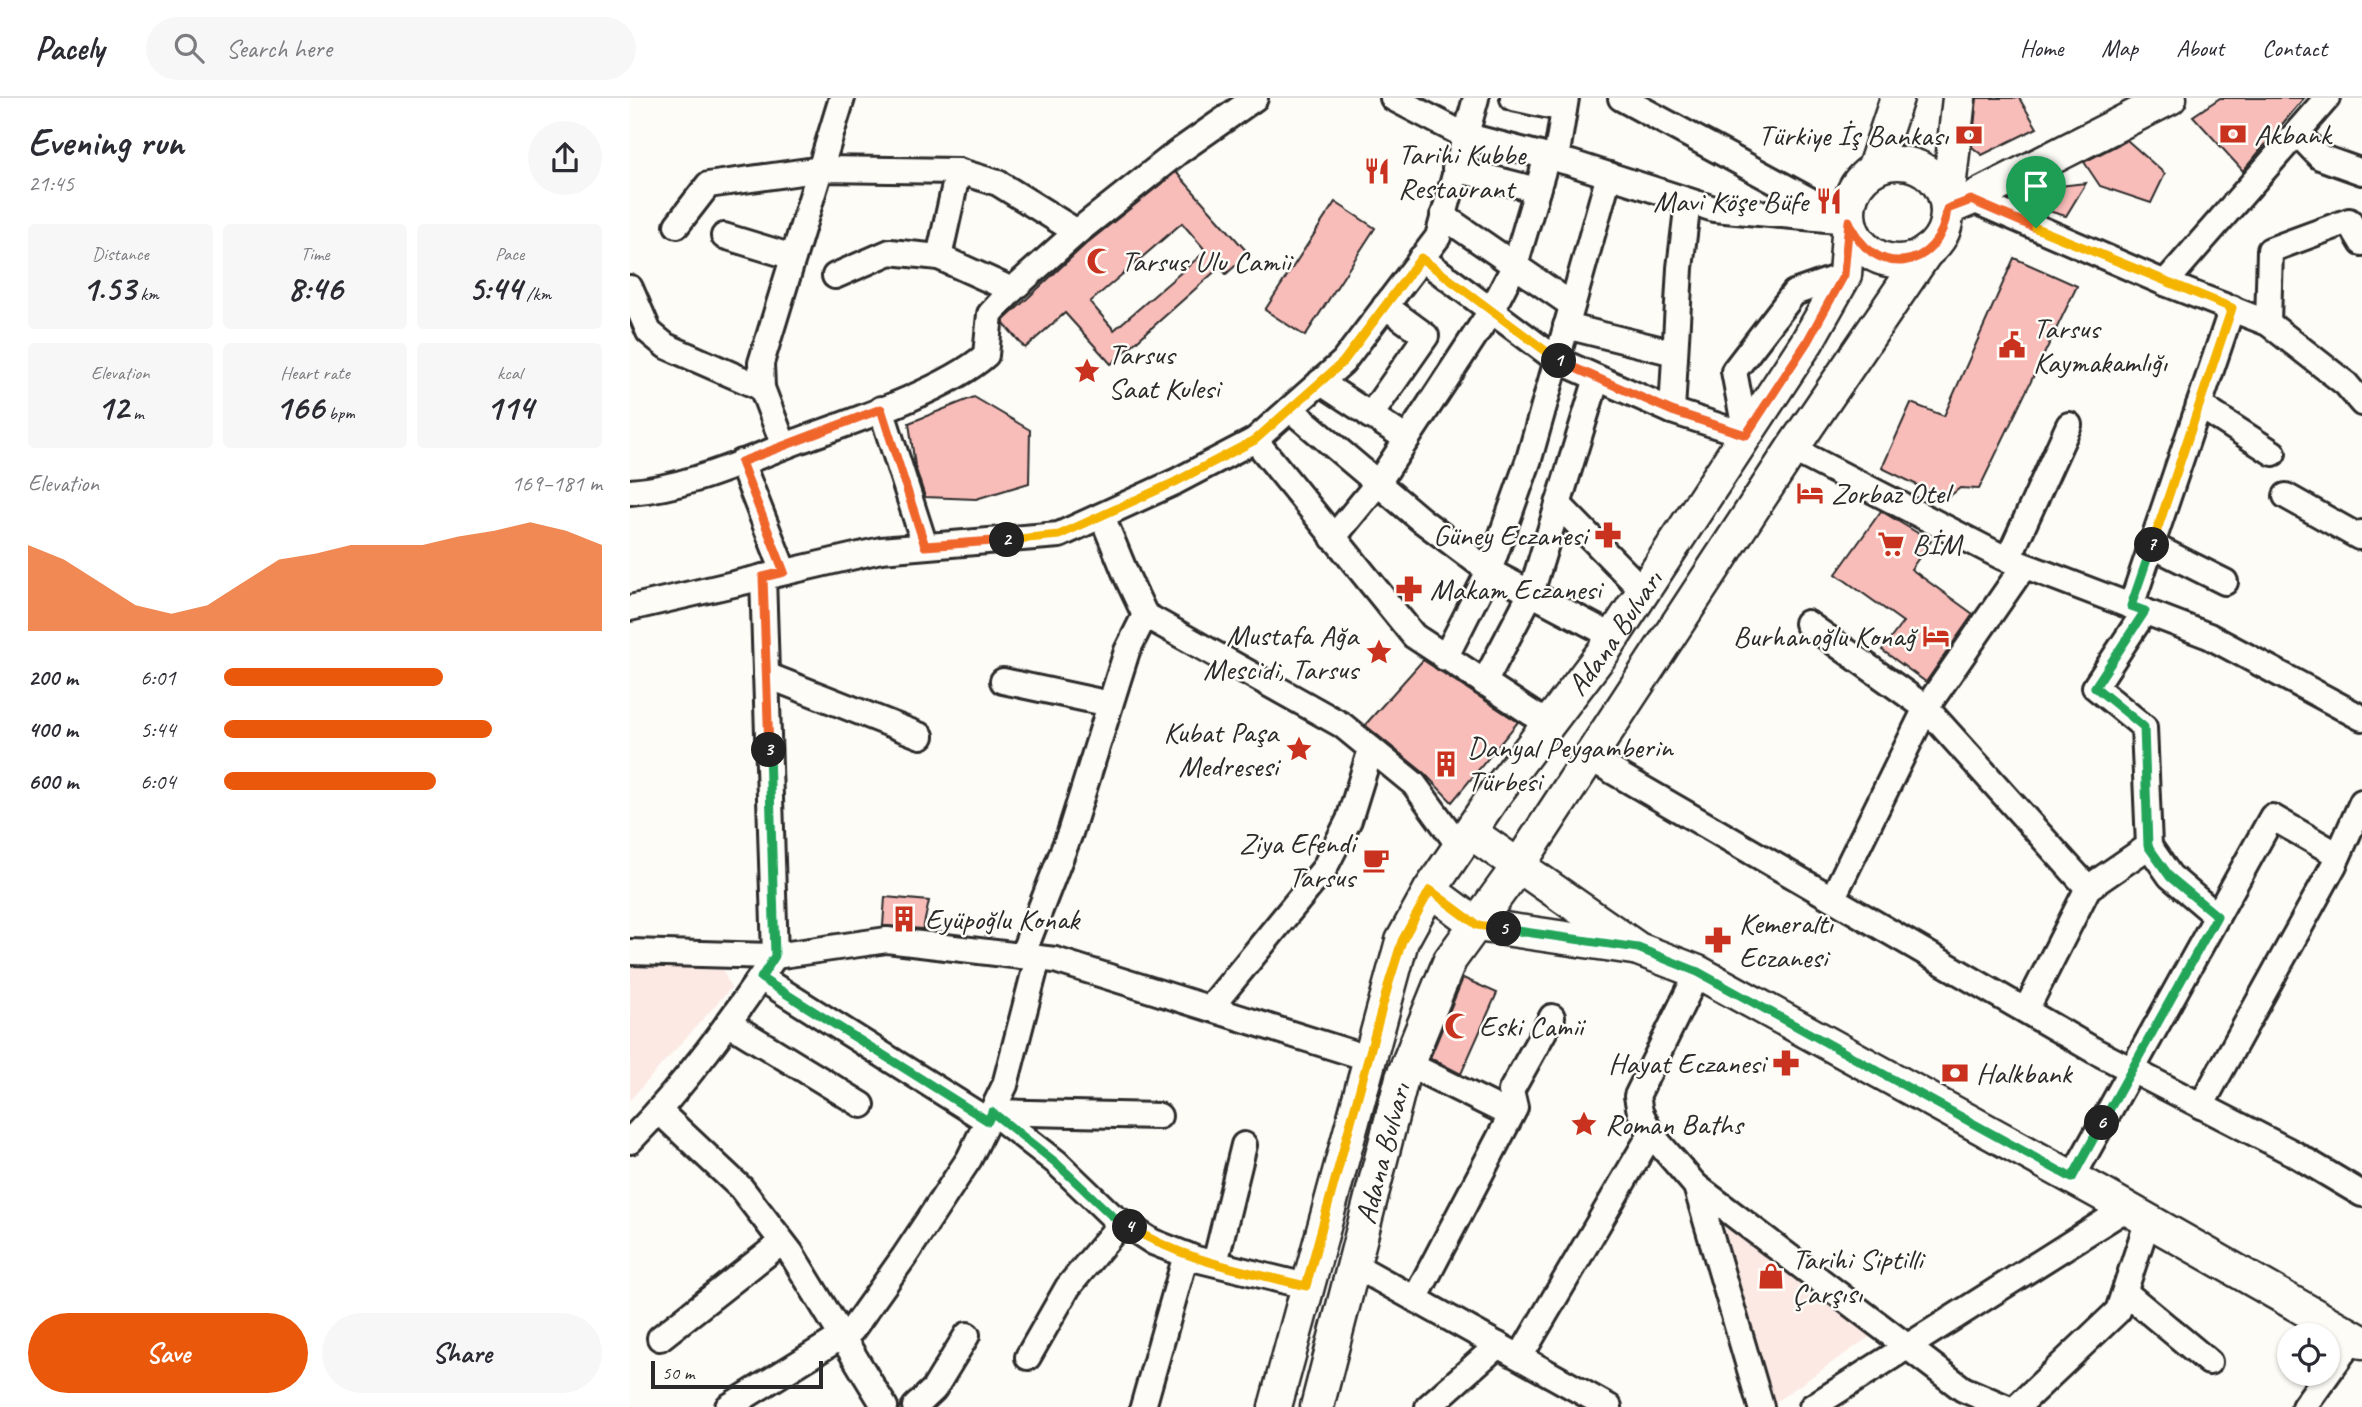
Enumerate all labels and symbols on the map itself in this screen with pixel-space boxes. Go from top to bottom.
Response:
place label: Akbank [2254,115,2333,153]
place label: Türkiye İş Bankası [1758,116,1949,154]
bank icon: Akbank [2218,119,2248,149]
bank icon: Türkiye İş Bankası [1954,120,1984,150]
place label: Tarihi Kubbe Restaurant [1398,135,1527,207]
restaurant icon: Tarihi Kubbe Restaurant [1362,156,1392,186]
pin [2006,156,2066,228]
place label: Mavi Köşe Büfe [1653,182,1810,220]
restaurant icon: Mavi Köşe Büfe [1814,186,1844,216]
place label: Tarsus Ulu Camii [1121,242,1294,280]
mosque icon: Tarsus Ulu Camii [1085,246,1115,276]
place label: Tarsus Kaymakamlığı [2033,309,2168,381]
public building icon: Tarsus Kaymakamlığı [1997,330,2027,360]
place label: Tarsus Saat Kulesi [1108,335,1223,407]
pin: 1 [1542,344,1576,378]
place icon: Tarsus Saat Kulesi [1072,356,1102,386]
place label: Zorbaz Otel [1831,474,1954,512]
hotel icon: Zorbaz Otel [1795,478,1825,508]
place label: Güney Eczanesi [1433,516,1590,554]
pharmacy icon: Güney Eczanesi [1593,520,1623,550]
pin: 2 [990,522,1024,558]
place label: BİM [1912,525,1964,563]
pin: 7 [2134,528,2170,562]
supermarket icon: BİM [1876,529,1906,559]
street label: Adana Bulvarı [1558,562,1672,703]
place label: Makam Eczanesi [1430,570,1605,608]
pharmacy icon: Makam Eczanesi [1394,574,1424,604]
place label: Mustafa Ağa Mescidi, Tarsus [1203,616,1361,688]
place label: Burhanoğlu Konağ [1733,617,1919,655]
hotel icon: Burhanoğlu Konağ [1921,621,1951,651]
place icon: Mustafa Ağa Mescidi, Tarsus [1364,637,1394,667]
place label: Kubat Paşa Medresesi [1163,713,1281,785]
place label: Danyal Peygamberin Türbesi [1467,728,1674,800]
pin: 3 [752,732,786,768]
place icon: Kubat Paşa Medresesi [1284,734,1314,764]
building icon: Danyal Peygamberin Türbesi [1431,749,1461,779]
place label: Ziya Efendi Tarsus [1239,824,1358,896]
cafe icon: Ziya Efendi Tarsus [1361,845,1391,875]
place label: Eyüpoğlu Konak [925,900,1081,938]
building icon: Eyüpoğlu Konak [889,904,919,934]
place label: Kemeraltı Eczanesi [1739,904,1834,976]
pin: 5 [1486,912,1522,946]
pharmacy icon: Kemeraltı Eczanesi [1703,925,1733,955]
place label: Eski Camii [1479,1007,1587,1045]
mosque icon: Eski Camii [1443,1011,1473,1041]
place label: Hayat Eczanesi [1608,1044,1768,1082]
pharmacy icon: Hayat Eczanesi [1771,1048,1801,1078]
place label: Halkbank [1976,1054,2074,1092]
bank icon: Halkbank [1940,1058,1970,1088]
street label: Adana Bulvarı [1346,1078,1419,1228]
place label: Roman Baths [1605,1105,1745,1143]
pin: 6 [2084,1105,2120,1140]
place icon: Roman Baths [1569,1109,1599,1139]
pin: 4 [1112,1210,1148,1244]
place label: Tarihi Siptilli Çarşısı [1792,1240,1926,1312]
shop icon: Tarihi Siptilli Çarşısı [1756,1261,1786,1291]
scale bar [651,1358,822,1390]

